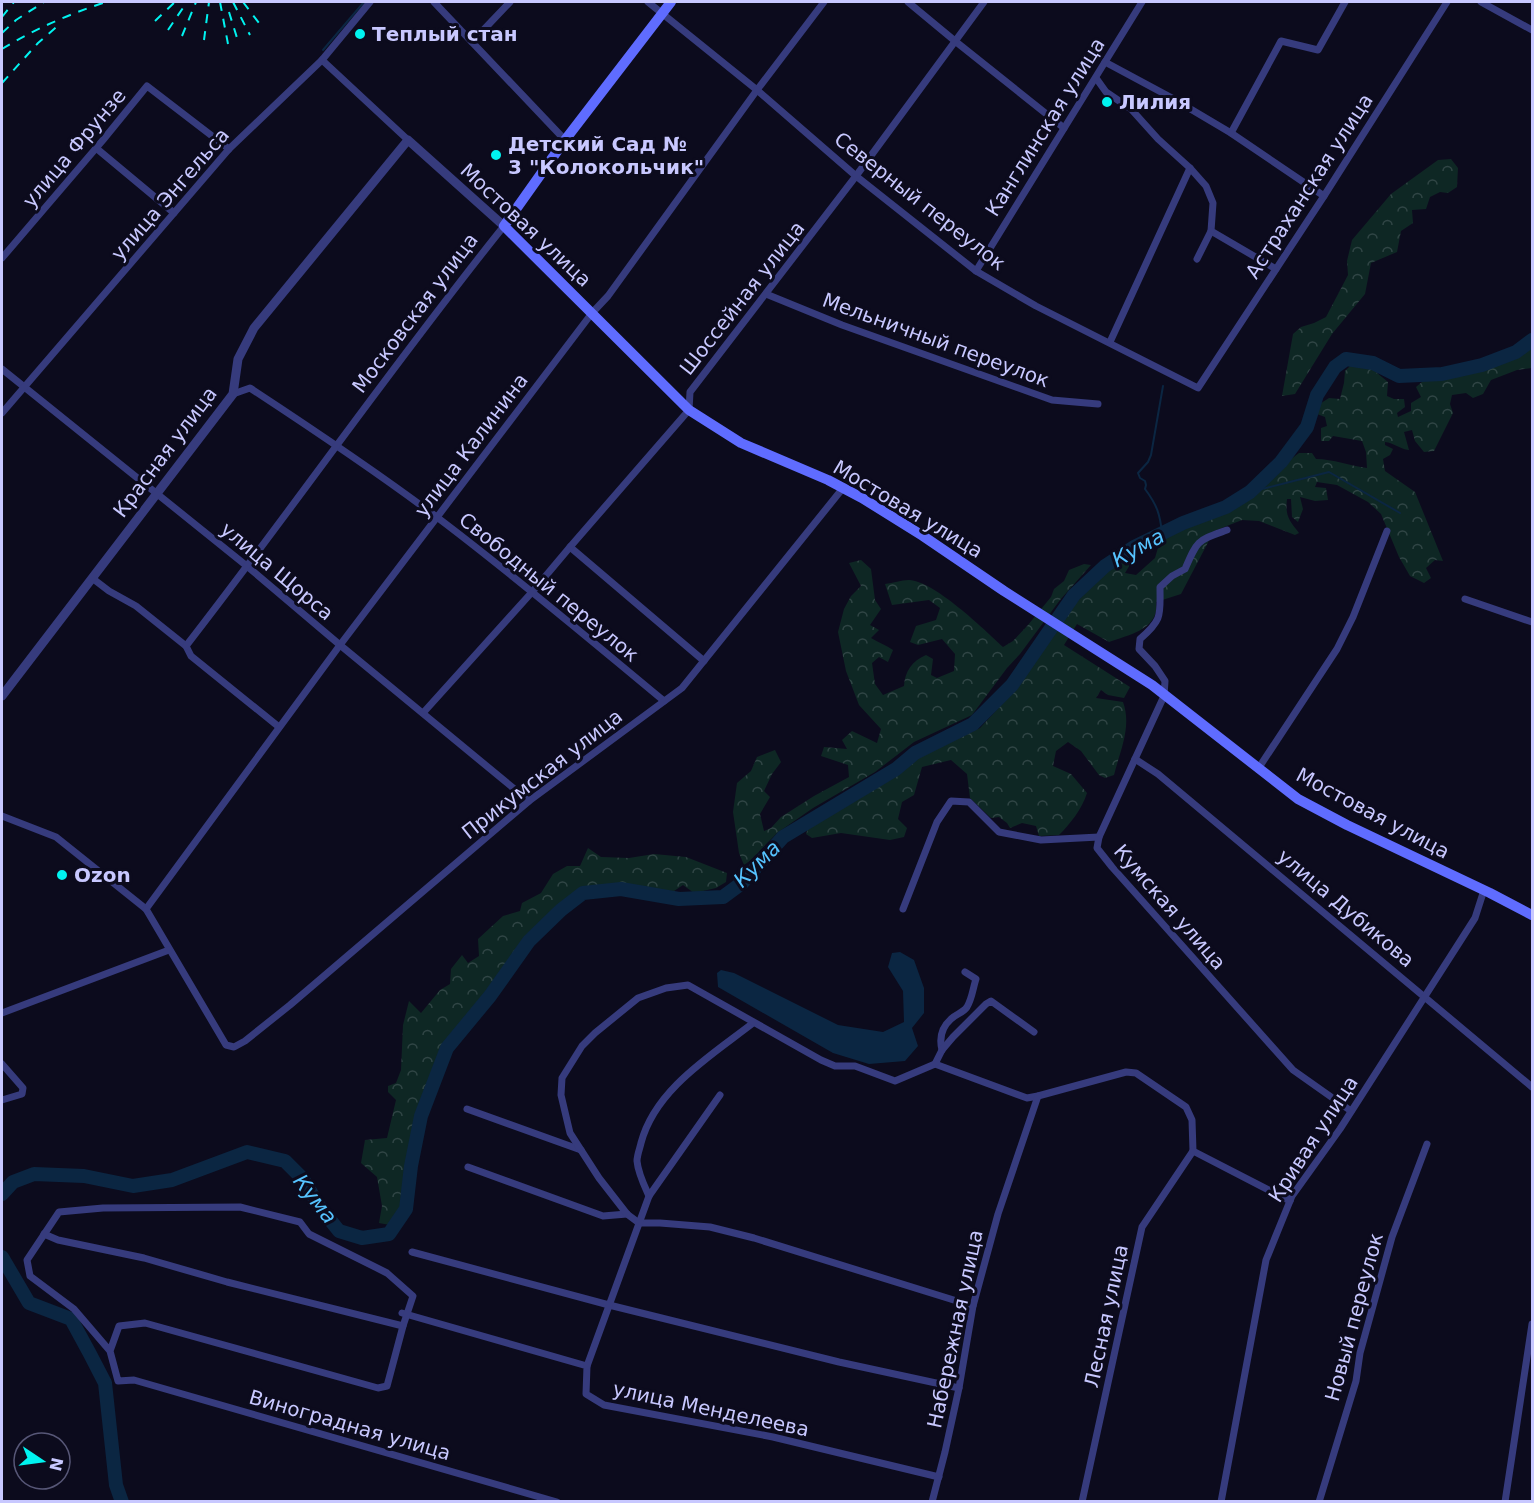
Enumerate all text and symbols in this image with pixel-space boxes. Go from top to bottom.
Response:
place label: Теплый стан [372,22,518,46]
marker: Теплый стан [353,27,367,41]
street label: Канглинская улица [980,33,1110,221]
street label: улица Фрунзе [17,84,131,212]
street label: Астраханская улица [1240,89,1378,283]
place label: Лилия [1119,90,1191,114]
marker: Лилия [1100,95,1114,109]
street label: улица Энгельса [106,123,234,265]
street label: Северный переулок [830,127,1010,275]
place label: Детский Сад № 3 "Колокольчик" [508,132,704,179]
marker: Детский Сад № 3 "Колокольчик" [489,148,503,162]
street label: Мостовая улица [456,158,596,292]
street label: Шоссейная улица [675,216,809,380]
street label: Московская улица [347,228,483,398]
street label: Мельничный переулок [819,288,1053,392]
street label: улица Калинина [409,368,533,522]
street label: Красная улица [108,382,222,522]
street label: Мостовая улица [829,455,987,563]
street label: Свободный переулок [454,507,644,667]
street label: улица Щорса [216,517,338,625]
water label: Кума [1108,524,1168,572]
street label: Прикумская улица [457,704,627,844]
street label: Мостовая улица [1292,762,1454,864]
water label: Кума [729,836,785,892]
street label: Кумская улица [1109,839,1231,975]
street label: улица Дубикова [1273,844,1419,972]
place label: Ozon [74,863,131,887]
marker: Ozon [55,868,69,882]
street label: Кривая улица [1263,1071,1363,1207]
water label: Кума [288,1170,342,1228]
street label: Набережная улица [922,1228,988,1430]
street label: Новый переулок [1320,1230,1388,1404]
street label: Лесная улица [1079,1242,1133,1390]
street label: улица Менделеева [611,1376,811,1442]
street label: Виноградная улица [246,1385,454,1465]
north arrow [12,1431,72,1491]
text: N [45,1456,67,1473]

